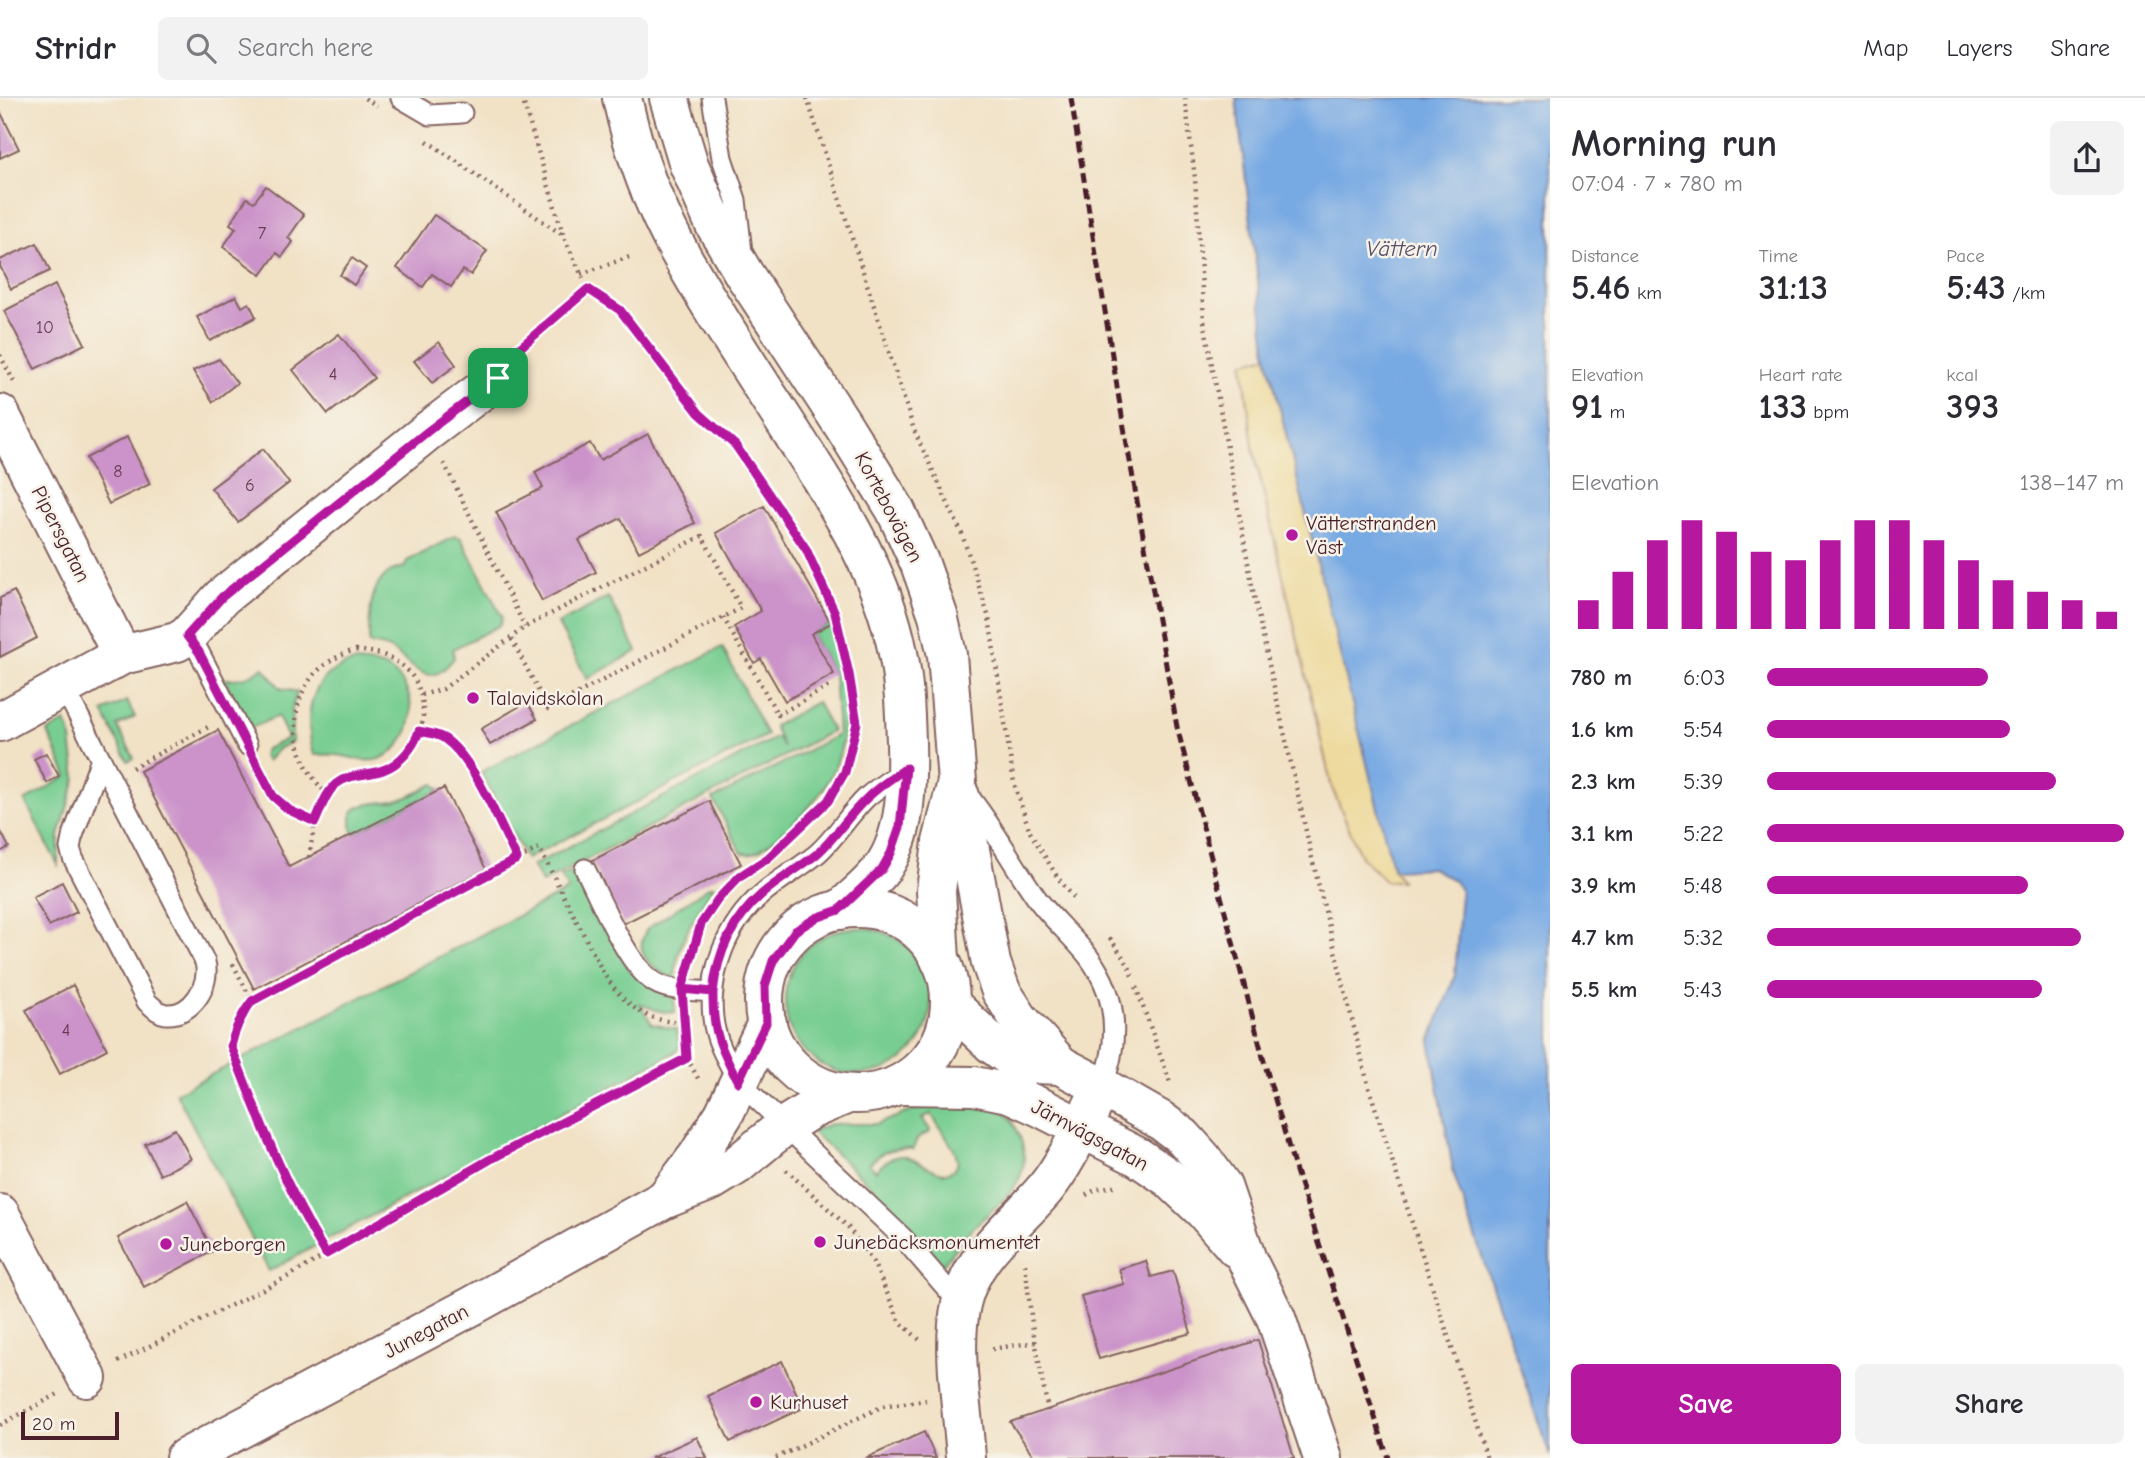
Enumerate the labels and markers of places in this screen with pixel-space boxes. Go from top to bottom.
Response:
pin [468,348,528,408]
place label: Vätterstranden Väst [1306,511,1437,559]
marker: Vätterstranden Väst [1284,527,1300,543]
place label: Talavidskolan [487,686,604,710]
marker: Talavidskolan [465,690,481,706]
place label: Junebäcksmonumentet [834,1230,1041,1254]
place label: Juneborgen [180,1232,286,1256]
marker: Junebäcksmonumentet [812,1234,828,1250]
marker: Juneborgen [158,1236,174,1252]
place label: Kurhuset [770,1390,849,1414]
marker: Kurhuset [748,1394,764,1410]

